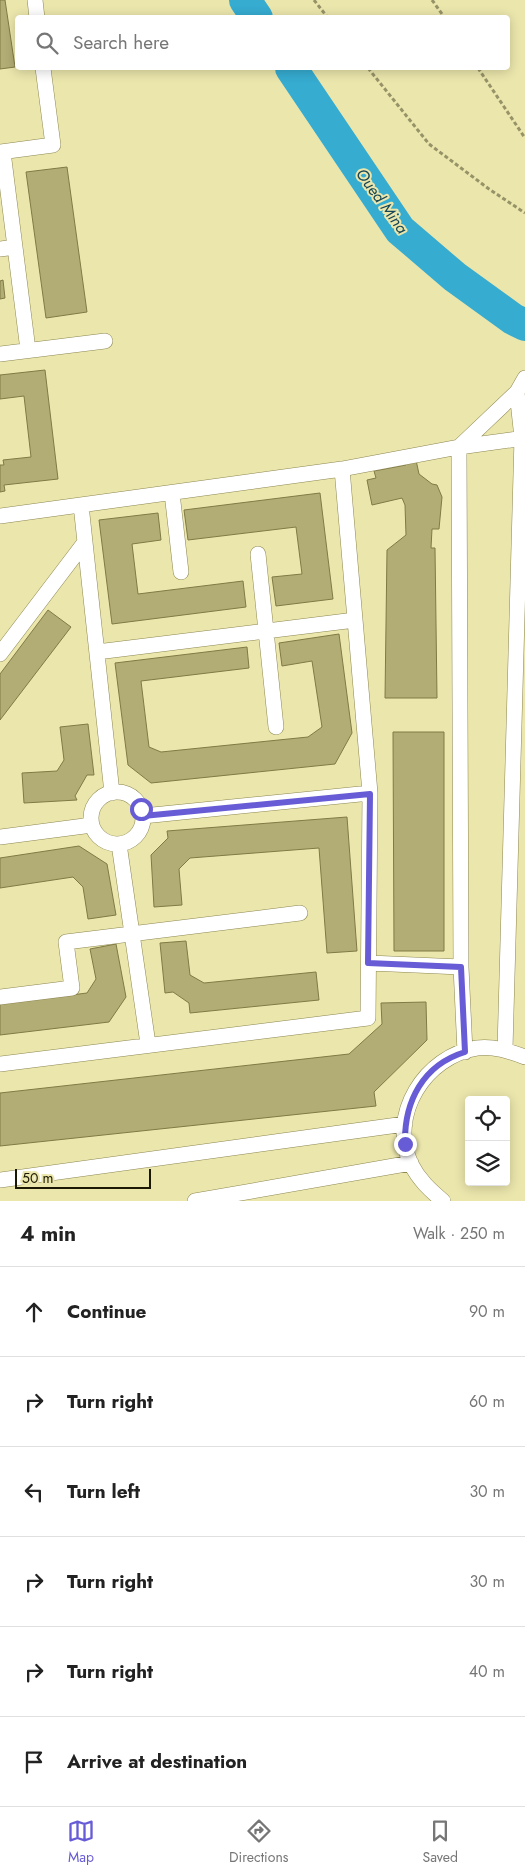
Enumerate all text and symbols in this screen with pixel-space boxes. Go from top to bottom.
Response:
search box [15,15,510,70]
icon: search [33,29,61,57]
text: Search here [73,29,169,56]
water label: Oued Mina [350,164,414,238]
route start [130,798,153,821]
map controls [465,1096,510,1186]
button: locate [465,1096,510,1141]
route end [394,1133,417,1156]
button: layers [465,1141,510,1186]
scale bar [15,1166,151,1189]
text: 50 m [22,1168,53,1188]
text: 4 min [20,1219,76,1249]
text: Walk · 250 m [413,1222,505,1245]
icon: ahead [20,1298,48,1326]
text: Continue [67,1298,146,1325]
text: 90 m [469,1300,505,1323]
icon: right [20,1388,48,1416]
text: Turn right [67,1388,153,1415]
text: 60 m [469,1390,505,1413]
icon: left [20,1478,48,1506]
text: Turn left [67,1478,140,1505]
text: 30 m [469,1480,505,1503]
icon: right [20,1568,48,1596]
text: Turn right [67,1568,153,1595]
text: 30 m [469,1570,505,1593]
icon: right [20,1658,48,1686]
text: Turn right [67,1658,153,1685]
text: 40 m [469,1660,505,1683]
icon: arrive [20,1748,48,1776]
text: Arrive at destination [67,1748,247,1775]
tab: Map [67,1817,95,1867]
tab: Directions [229,1817,288,1867]
tab: Saved [422,1817,458,1867]

